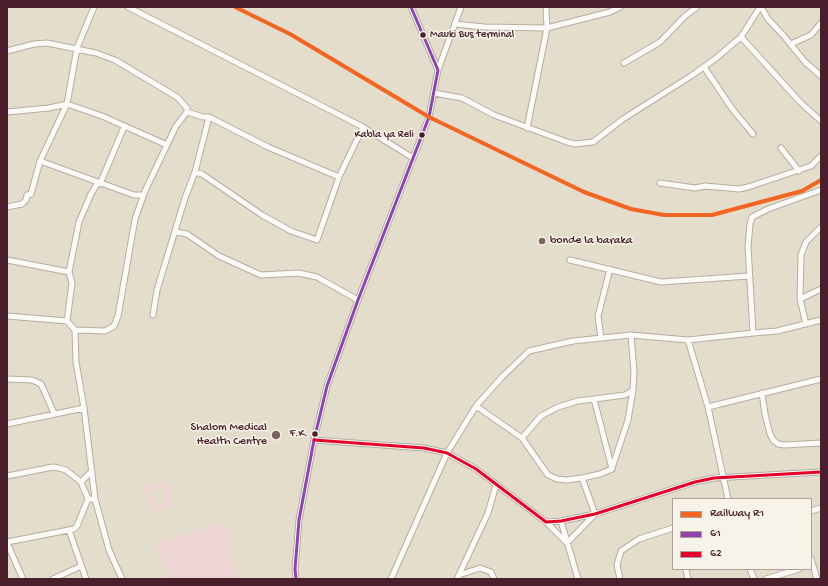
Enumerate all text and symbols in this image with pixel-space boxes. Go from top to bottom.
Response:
place label: Mauki Bus terminal [430,28,514,42]
marker: Mauki Bus terminal [418,30,428,40]
place label: Kabla ya Reli [355,128,414,142]
marker: Kabla ya Reli [417,130,427,140]
place label: bonde la baraka [550,234,632,248]
marker: bonde la baraka [537,236,547,246]
place label: Shalom Medical Health Centre [191,421,267,449]
place label: F.K. [289,427,308,441]
marker: Shalom Medical Health Centre [270,429,282,441]
marker: F.K. [310,429,320,439]
legend [672,498,812,570]
text: Railway R1 [710,507,764,521]
text: 61 [710,527,721,541]
text: 62 [710,547,722,561]

